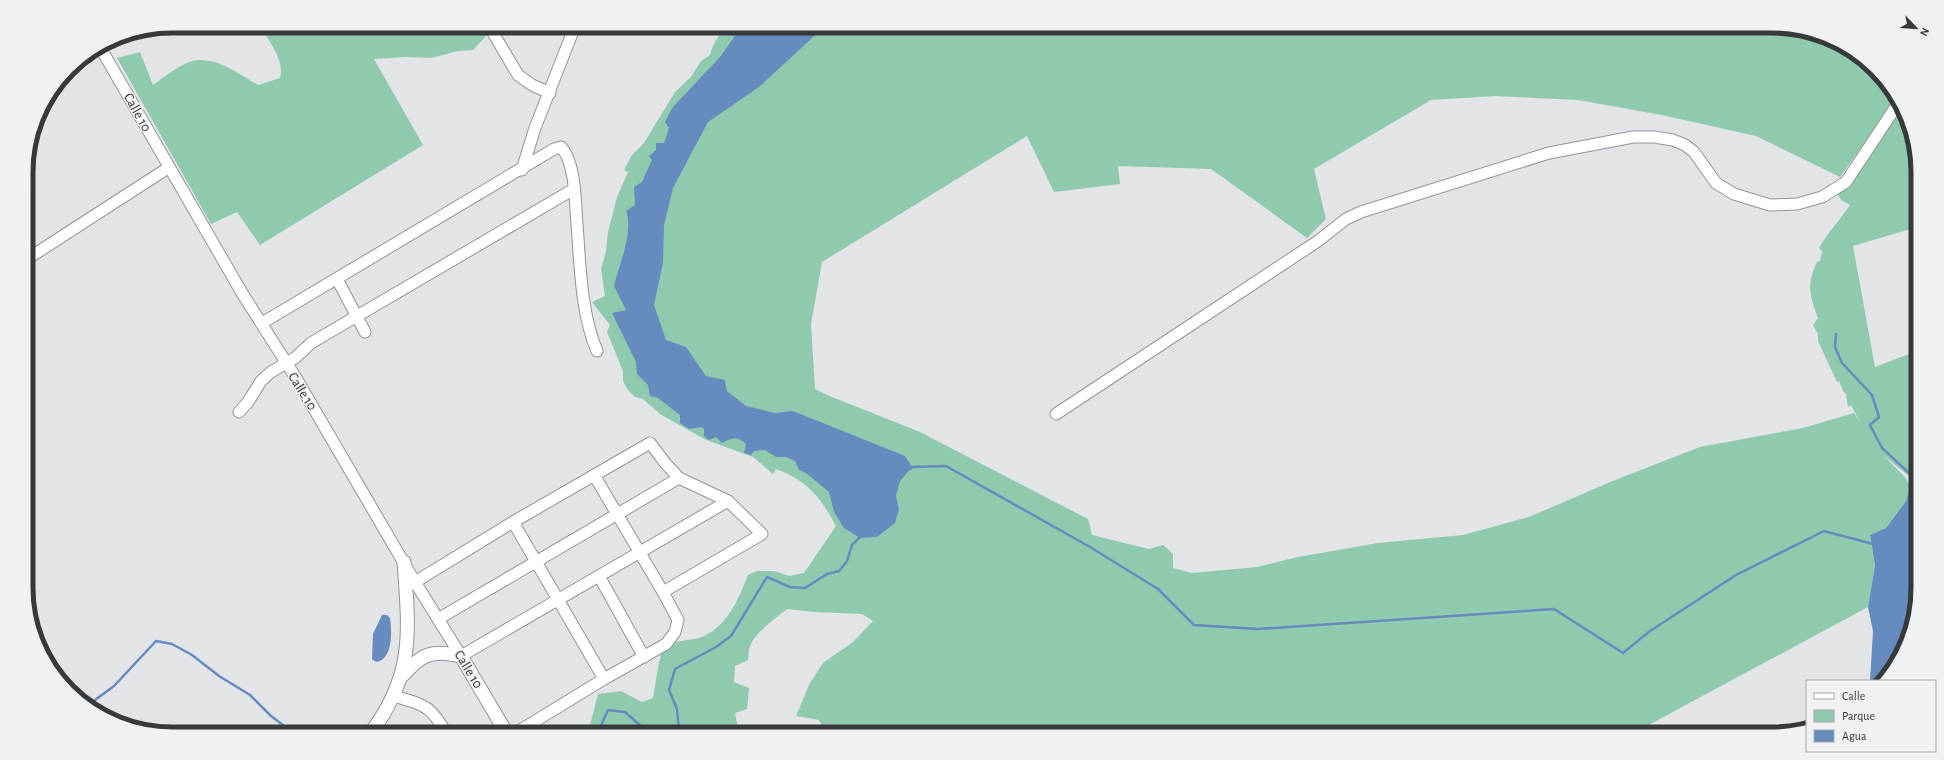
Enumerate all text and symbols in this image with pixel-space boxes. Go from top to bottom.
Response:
north arrow [1896,8,1936,48]
text: N [1918,26,1931,38]
street label: Calle 10 [121,91,153,134]
street label: Calle 10 [285,370,319,413]
street label: Calle 10 [451,648,485,691]
legend [1806,680,1936,752]
text: Calle [1842,690,1865,702]
text: Parque [1842,710,1875,722]
text: Agua [1842,730,1867,742]

